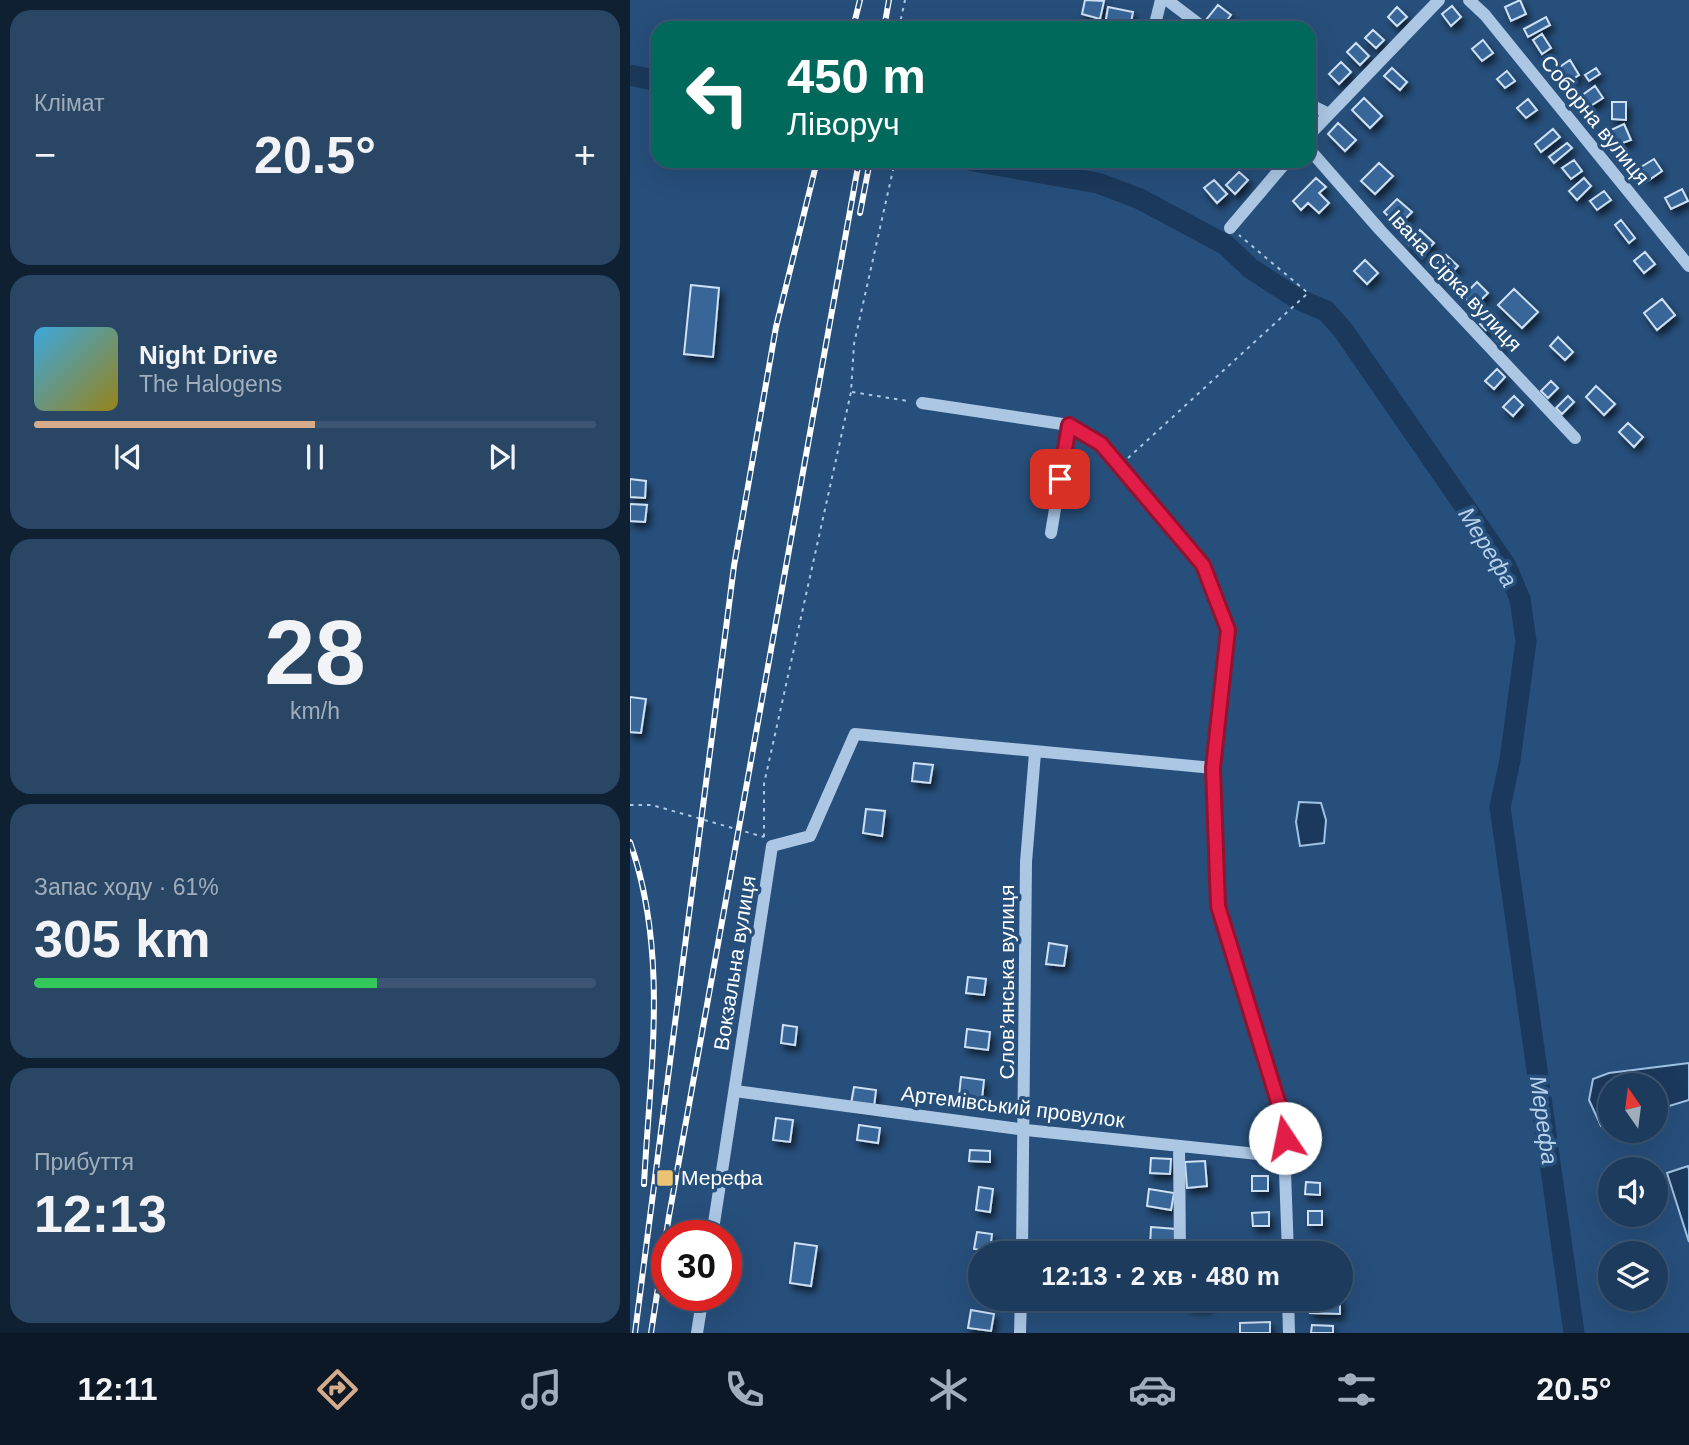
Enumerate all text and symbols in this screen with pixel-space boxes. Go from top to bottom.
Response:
icon: left [672,49,763,140]
text: 450 m [787,49,926,103]
street label: Соборна вулиця [1536,50,1655,189]
text: Клімат [34,90,105,116]
text: Ліворуч [787,106,900,142]
text: 20.5° [254,126,376,184]
text: − [34,134,56,176]
text: + [574,134,596,176]
street label: Івана Сірка вулиця [1384,205,1527,356]
text: Night Drive [139,340,278,370]
text: The Halogens [139,371,282,397]
icon: previous [109,438,147,476]
icon: pause [296,438,334,476]
icon: next [483,438,521,476]
pin [1030,449,1090,509]
icon: arrive [1041,460,1079,498]
water label: Мерефа [1453,502,1523,592]
text: 28 [264,602,366,703]
text: km/h [290,698,340,724]
text: Запас ходу · 61% [34,874,219,900]
street label: Вокзальна вулиця [709,874,760,1052]
street label: Слов’янська вулиця [995,885,1018,1079]
text: 305 km [34,910,210,968]
north arrow [1598,1073,1668,1143]
map controls [1598,1073,1668,1311]
water label: Мерефа [1525,1074,1563,1166]
street label: Артемівський провулок [900,1081,1127,1132]
position arrow [1248,1101,1322,1175]
text: Прибуття [34,1149,134,1175]
button: sound [1598,1157,1668,1227]
place label: Мерефа [681,1166,763,1189]
marker: Мерефа [655,1168,675,1188]
text: 12:13 [34,1185,167,1243]
speed limit sign: 30 [651,1220,742,1311]
button: layers [1598,1241,1668,1311]
text: 12:13 · 2 хв · 480 m [1041,1261,1280,1291]
icon: directions [313,1365,362,1414]
icon: music [517,1365,566,1414]
icon: phone [720,1365,769,1414]
icon: climate [924,1365,973,1414]
icon: car [1128,1365,1177,1414]
icon: filters [1332,1365,1381,1414]
text: 12:11 [77,1371,158,1407]
text: 20.5° [1536,1371,1611,1407]

